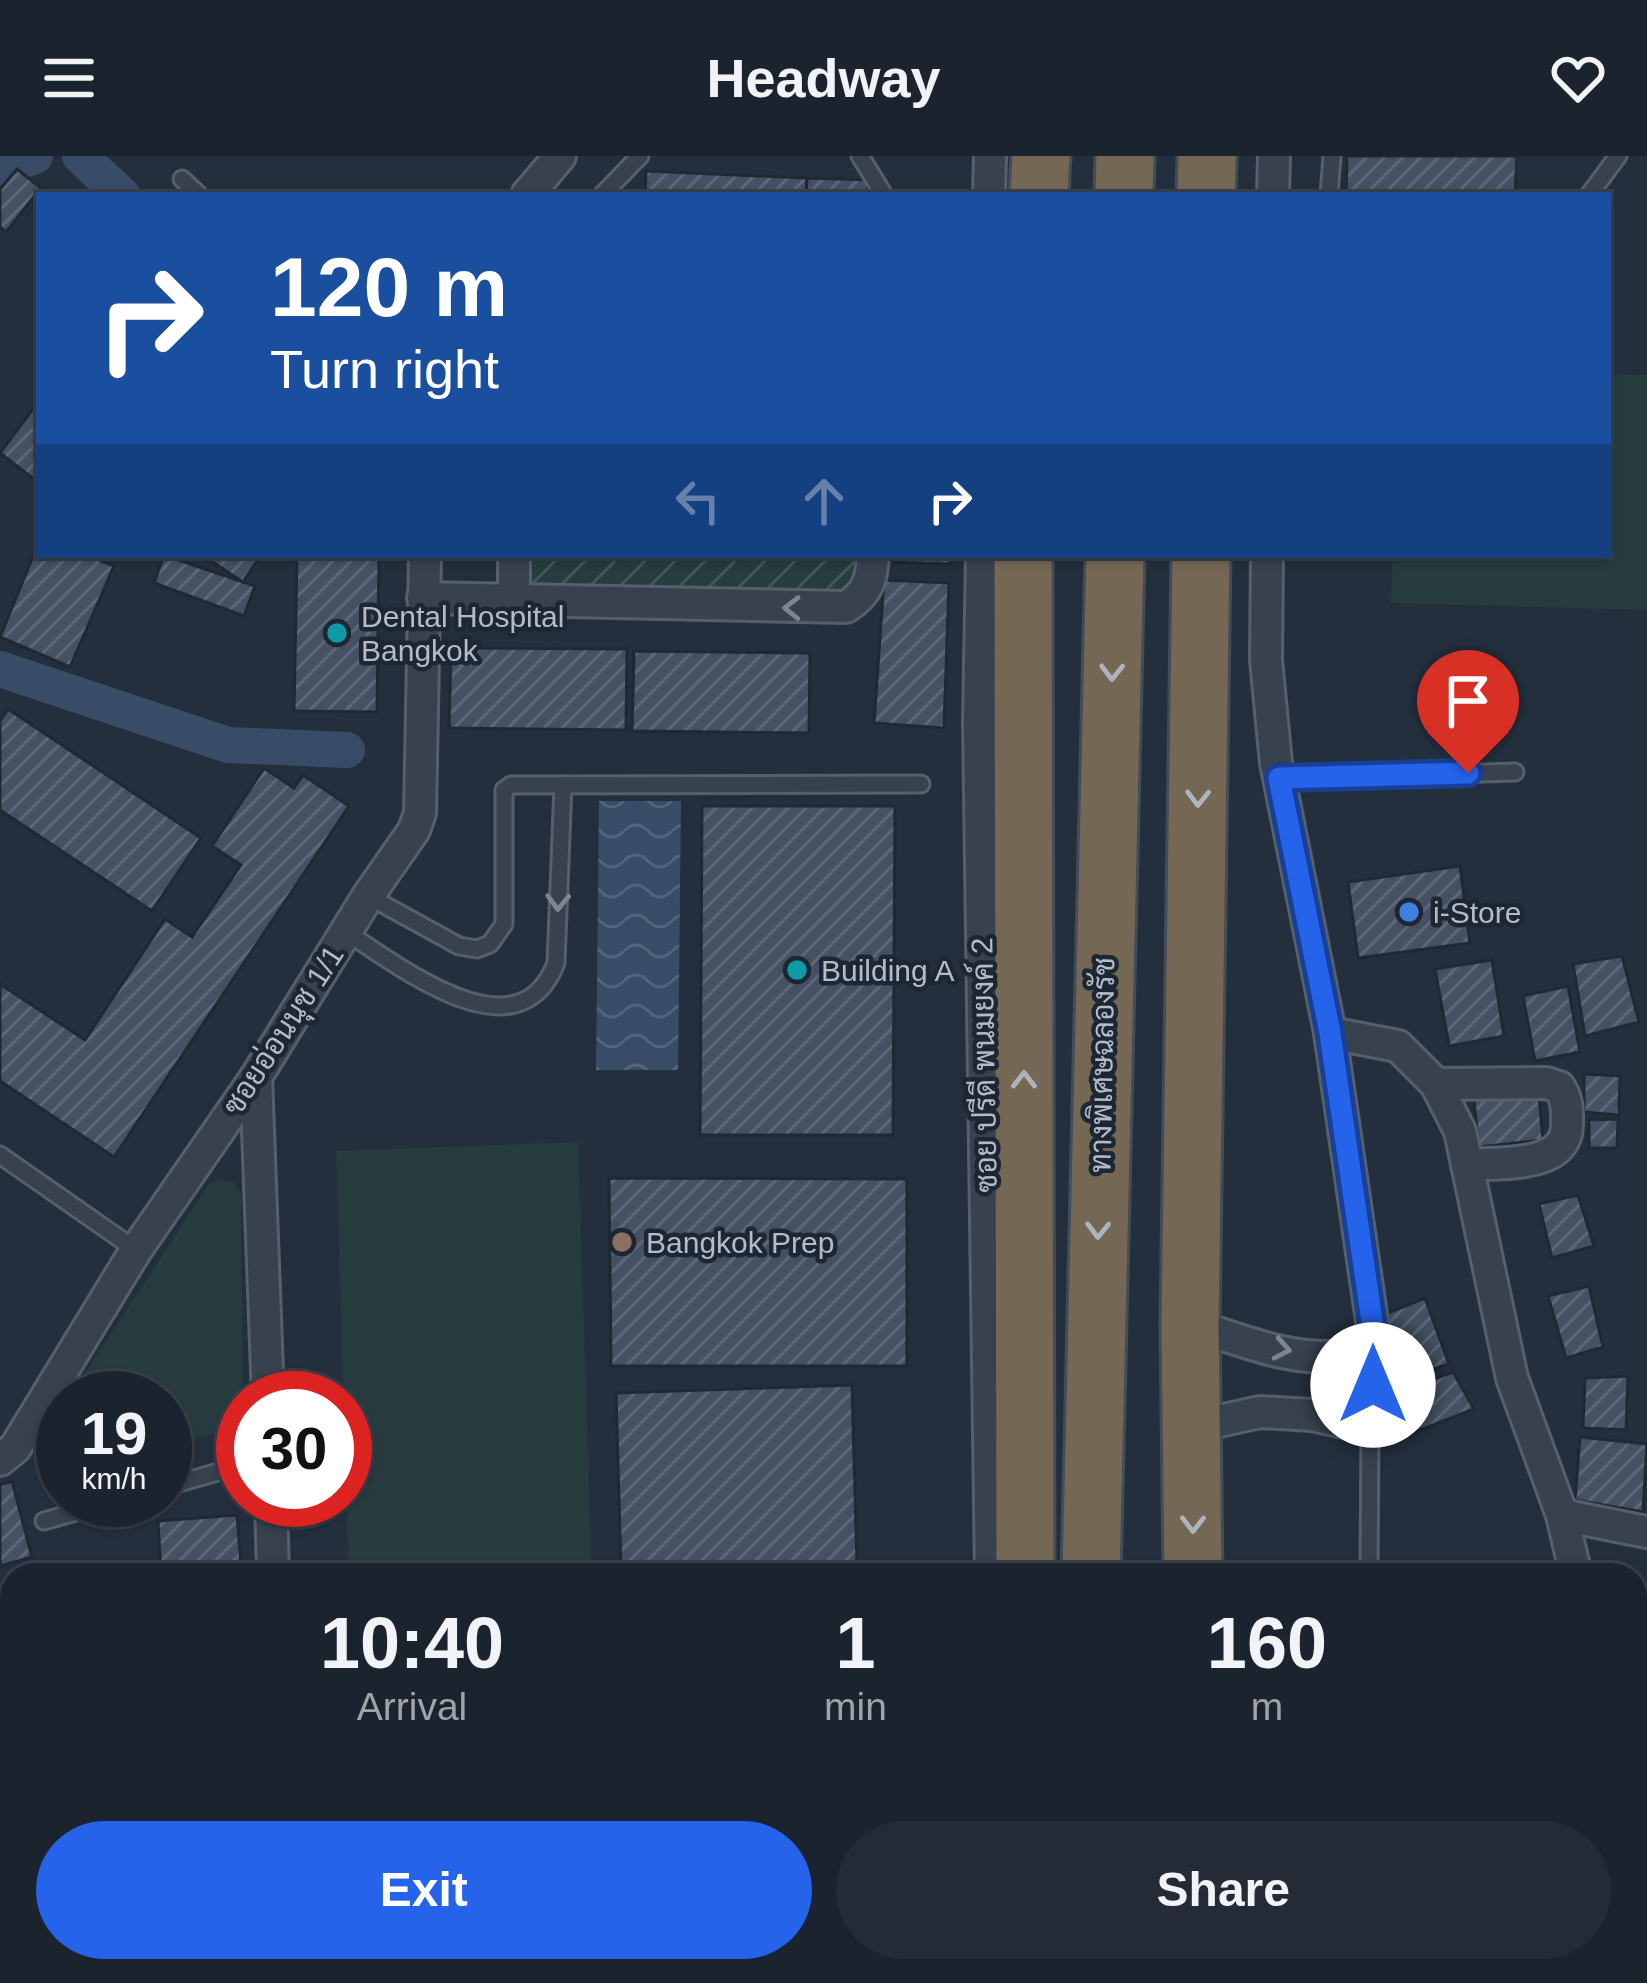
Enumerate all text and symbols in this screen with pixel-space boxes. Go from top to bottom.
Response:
icon: menu [36,45,102,111]
icon: heart [1545,45,1611,111]
text: Headway [706,48,941,108]
icon: right [72,240,228,396]
text: 120 m [270,240,508,334]
text: Turn right [270,339,499,399]
icon: left [665,468,731,534]
icon: ahead [791,468,857,534]
icon: right [917,468,983,534]
one-way arrow [782,596,801,622]
place label: Dental Hospital Bangkok [361,600,564,667]
marker: Dental Hospital Bangkok [324,620,350,646]
pin [1417,650,1519,773]
one-way arrow [1100,663,1126,682]
icon: arrive [1435,668,1501,734]
one-way arrow [1185,789,1211,808]
one-way arrow [546,893,572,912]
place label: i-Store [1433,896,1521,929]
marker: i-Store [1396,899,1422,925]
street label: ซอย ปรีดี พนมยงค์ 2 [962,937,1003,1193]
street label: ซอยอ่อนนุช 1/1 [215,939,354,1123]
place label: Building A [821,954,954,987]
marker: Building A [784,957,810,983]
street label: ทางพิเศษฉลองรัช [1082,957,1120,1173]
one-way arrow [1011,1070,1037,1088]
one-way arrow [1086,1221,1112,1240]
place label: Bangkok Prep [646,1226,834,1259]
marker: Bangkok Prep [609,1229,635,1255]
position arrow [1310,1322,1436,1448]
one-way arrow [1272,1336,1292,1361]
speed limit sign: 30 [216,1371,372,1527]
text: 19 [81,1400,147,1467]
text: km/h [81,1462,147,1495]
one-way arrow [1180,1516,1206,1534]
text: 10:40 [320,1603,504,1683]
text: 1 [835,1603,876,1683]
text: 160 [1207,1603,1327,1683]
text: Arrival [357,1685,467,1728]
text: min [824,1685,887,1728]
text: m [1251,1685,1283,1728]
button: Exit [36,1821,812,1959]
button: Share [836,1821,1611,1959]

